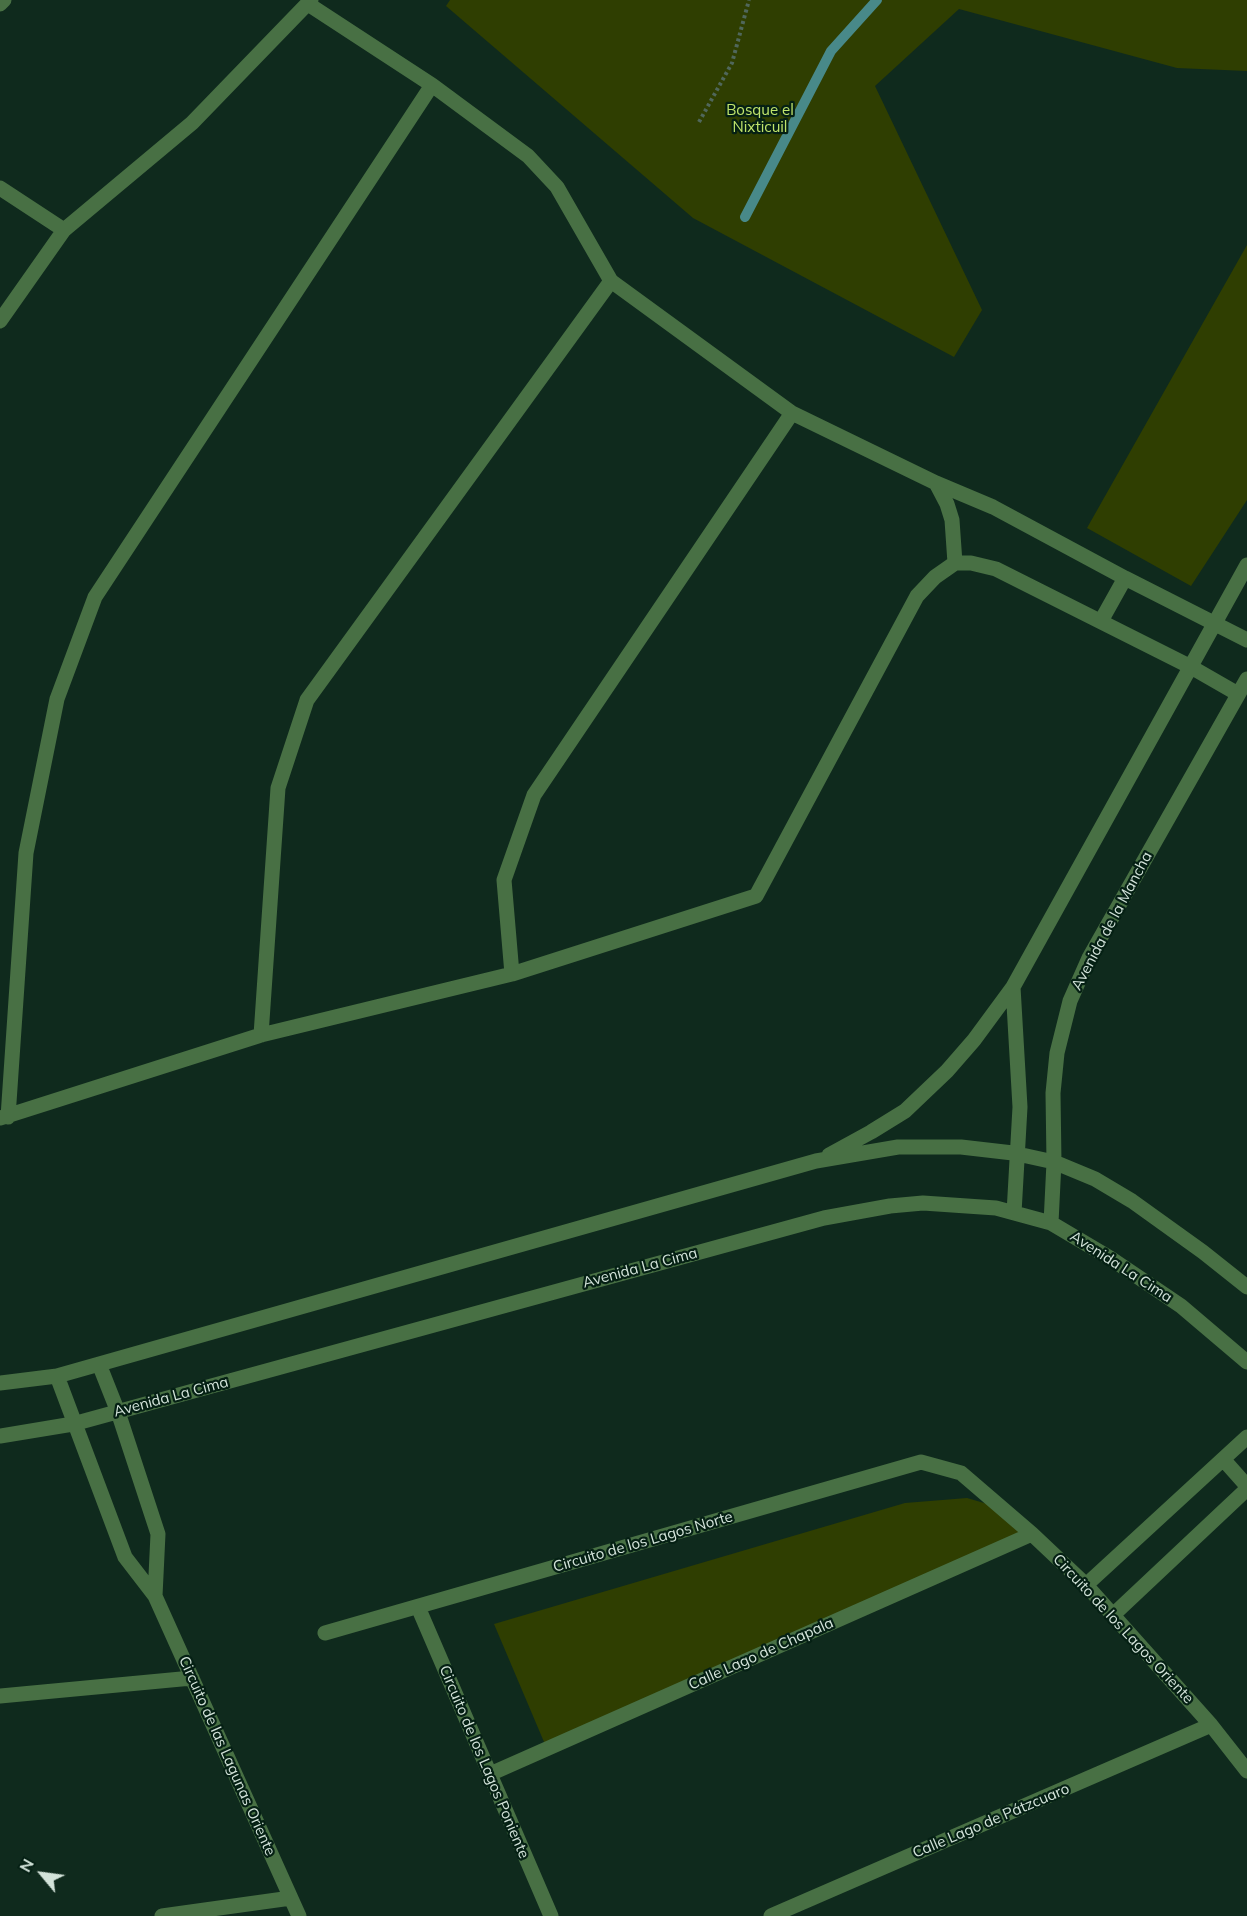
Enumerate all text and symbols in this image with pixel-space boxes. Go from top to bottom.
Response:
park label: Bosque el Nixticuil [726,101,794,136]
street label: Avenida de la Mancha [1068,849,1156,993]
street label: Avenida La Cima [1067,1227,1175,1307]
street label: Avenida La Cima [581,1244,699,1292]
street label: Avenida La Cima [112,1373,230,1421]
street label: Circuito de los Lagos Norte [551,1508,735,1576]
street label: Circuito de los Lagos Oriente [1049,1550,1197,1708]
street label: Calle Lago de Chapala [686,1614,836,1694]
street label: Circuito de las Lagunas Oriente [175,1654,279,1858]
street label: Circuito de los Lagos Poniente [435,1663,533,1861]
street label: Calle Lago de Pátzcuaro [910,1780,1072,1862]
north arrow [12,1844,72,1904]
text: N [15,1855,38,1875]

